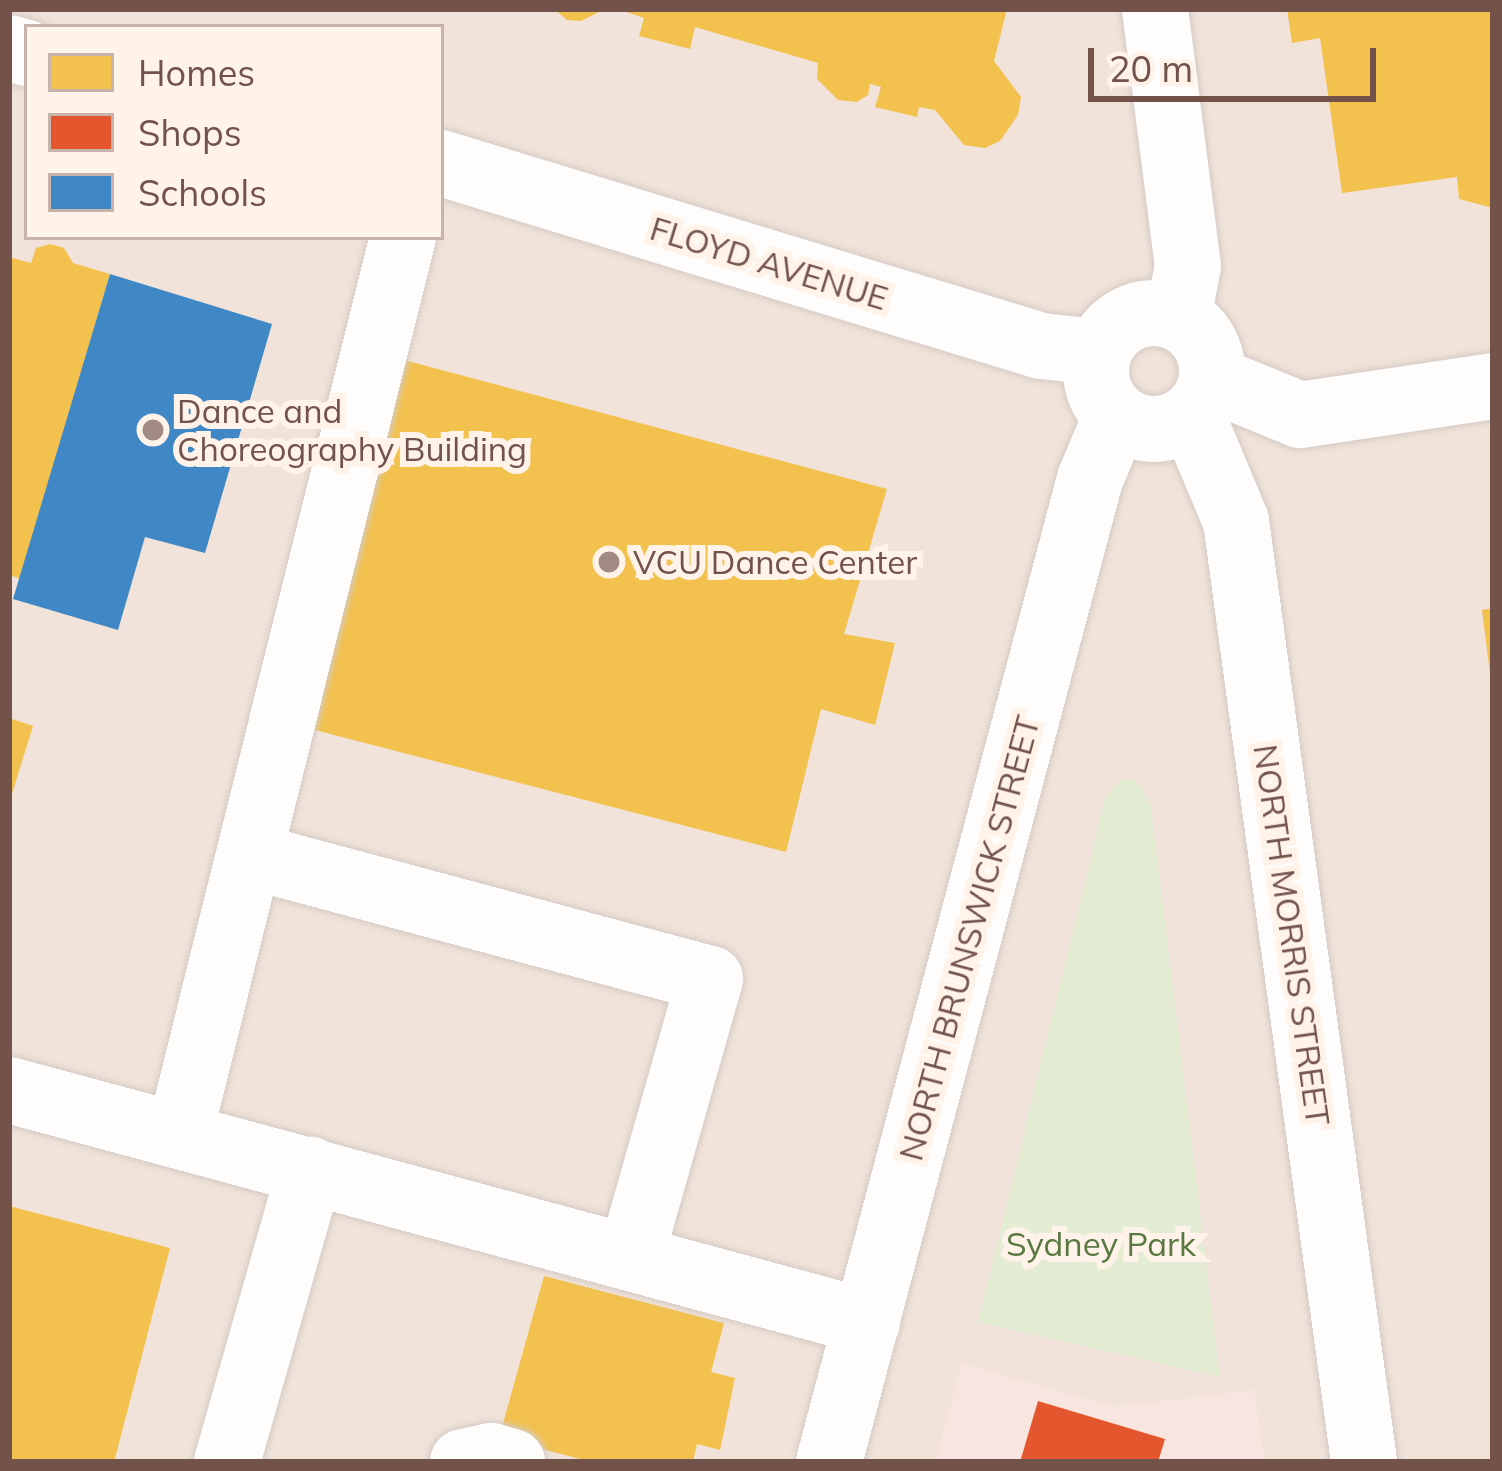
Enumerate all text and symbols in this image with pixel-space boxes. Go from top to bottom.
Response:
legend [24,24,444,240]
scale bar [1094,24,1382,98]
text: 20 m [1109,46,1193,91]
text: Homes [138,50,255,95]
text: Shops [138,110,242,155]
text: Schools [138,170,267,215]
street label: FLOYD AVENUE [646,208,892,318]
place label: Dance and Choreography Building [177,391,527,469]
marker: Dance and Choreography Building [140,417,166,443]
place label: VCU Dance Center [633,542,917,582]
marker: VCU Dance Center [596,549,622,575]
street label: NORTH BRUNSWICK STREET [890,711,1048,1165]
street label: NORTH MORRIS STREET [1246,742,1338,1128]
park label: Sydney Park [1006,1224,1196,1264]

